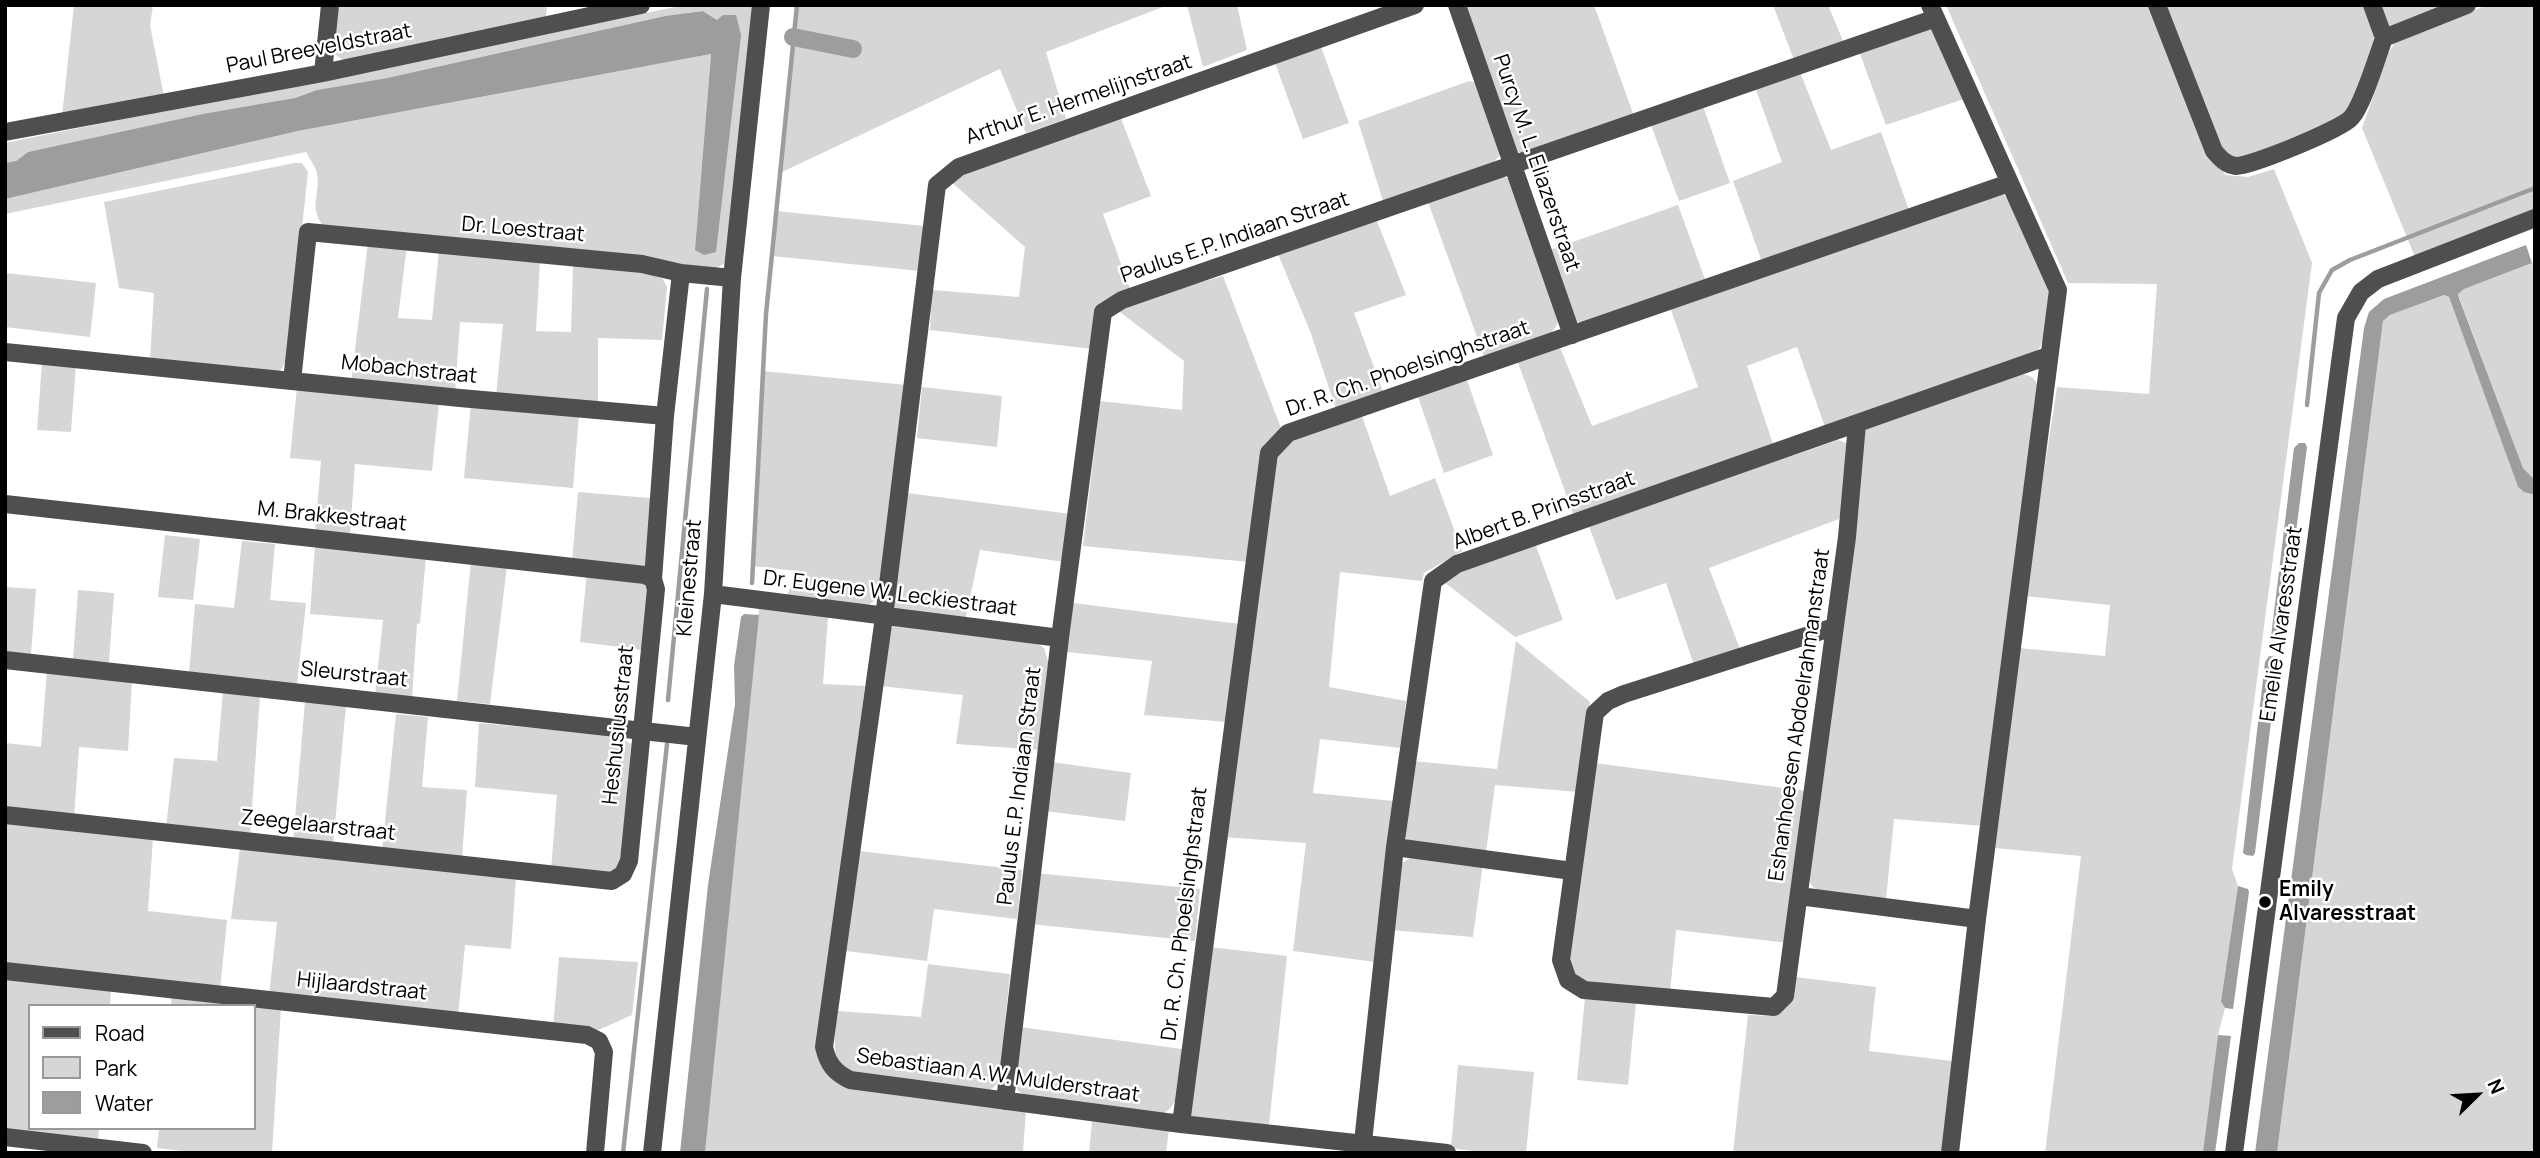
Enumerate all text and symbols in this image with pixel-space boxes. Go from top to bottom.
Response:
street label: Paul Breeveldstraat [224,19,414,79]
street label: Arthur E. Hermelijnstraat [963,49,1195,151]
street label: Purcy M. L. Eliazerstraat [1487,51,1585,275]
street label: Paulus E.P. Indiaan Straat [1117,187,1353,289]
street label: Dr. Loestraat [461,212,585,248]
street label: Dr. R. Ch. Phoelsinghstraat [1283,315,1533,423]
street label: Mobachstraat [340,350,478,390]
street label: Albert B. Prinsstraat [1450,466,1638,556]
street label: M. Brakkestraat [256,497,408,537]
street label: Kleinestraat [672,518,708,638]
street label: Emelie Alvaresstraat [2256,525,2308,723]
street label: Eshanhoesen Abdoelrahmanstraat [1764,547,1836,883]
street label: Dr. Eugene W. Leckiestraat [762,566,1018,622]
street label: Heshusiusstraat [598,644,640,806]
street label: Sleurstraat [299,657,409,693]
street label: Paulus E.P. Indiaan Straat [993,665,1047,907]
street label: Dr. R. Ch. Phoelsinghstraat [1157,786,1213,1042]
street label: Zeegelaarstraat [239,805,397,847]
place label: Emily Alvaresstraat [2279,877,2416,927]
marker: Emily Alvaresstraat [2257,894,2273,910]
street label: Hijlaardstraat [296,968,428,1006]
legend [28,1004,256,1130]
text: Road [95,1019,145,1047]
street label: Sebastiaan A.W. Mulderstraat [855,1044,1141,1108]
text: Park [95,1054,137,1082]
north arrow [2442,1060,2512,1130]
text: N [2482,1075,2511,1098]
text: Water [95,1089,153,1117]

